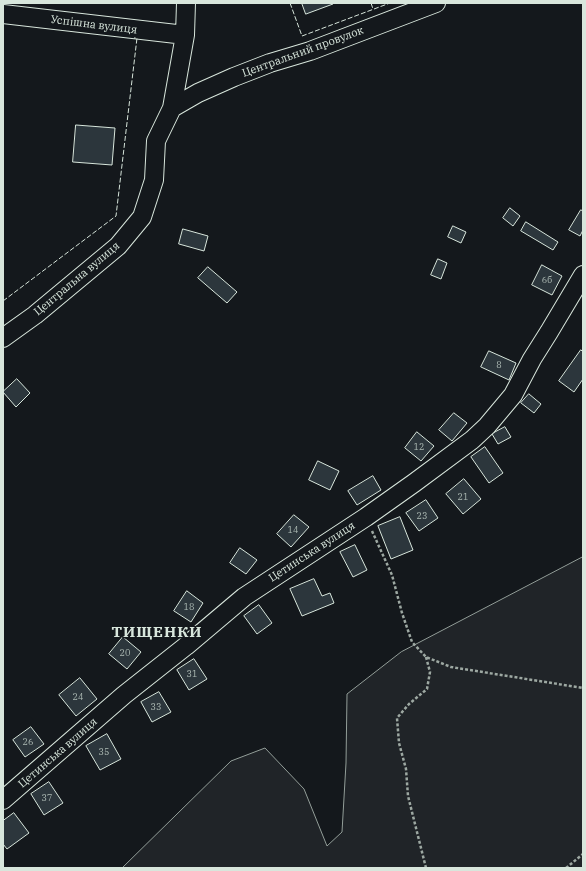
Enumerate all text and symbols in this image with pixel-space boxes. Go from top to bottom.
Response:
street label: Успішна вулиця [50,13,138,37]
street label: Центральний провулок [241,24,365,80]
street label: Центральна вулиця [31,239,123,319]
house number: 6б [542,275,552,285]
house number: 8 [496,360,502,370]
house number: 12 [414,442,424,452]
house number: 21 [458,492,468,502]
house number: 23 [417,511,427,521]
street label: Цетинська вулиця [266,519,358,585]
house number: 14 [288,525,298,535]
house number: 18 [184,602,194,612]
district label: ТИЩЕНКИ [111,624,203,642]
house number: 20 [120,648,130,658]
house number: 31 [187,669,197,679]
house number: 24 [73,692,83,702]
house number: 33 [151,702,161,712]
street label: Цетинська вулиця [16,715,100,791]
house number: 26 [23,737,33,747]
house number: 35 [99,747,109,757]
house number: 37 [42,793,52,803]

